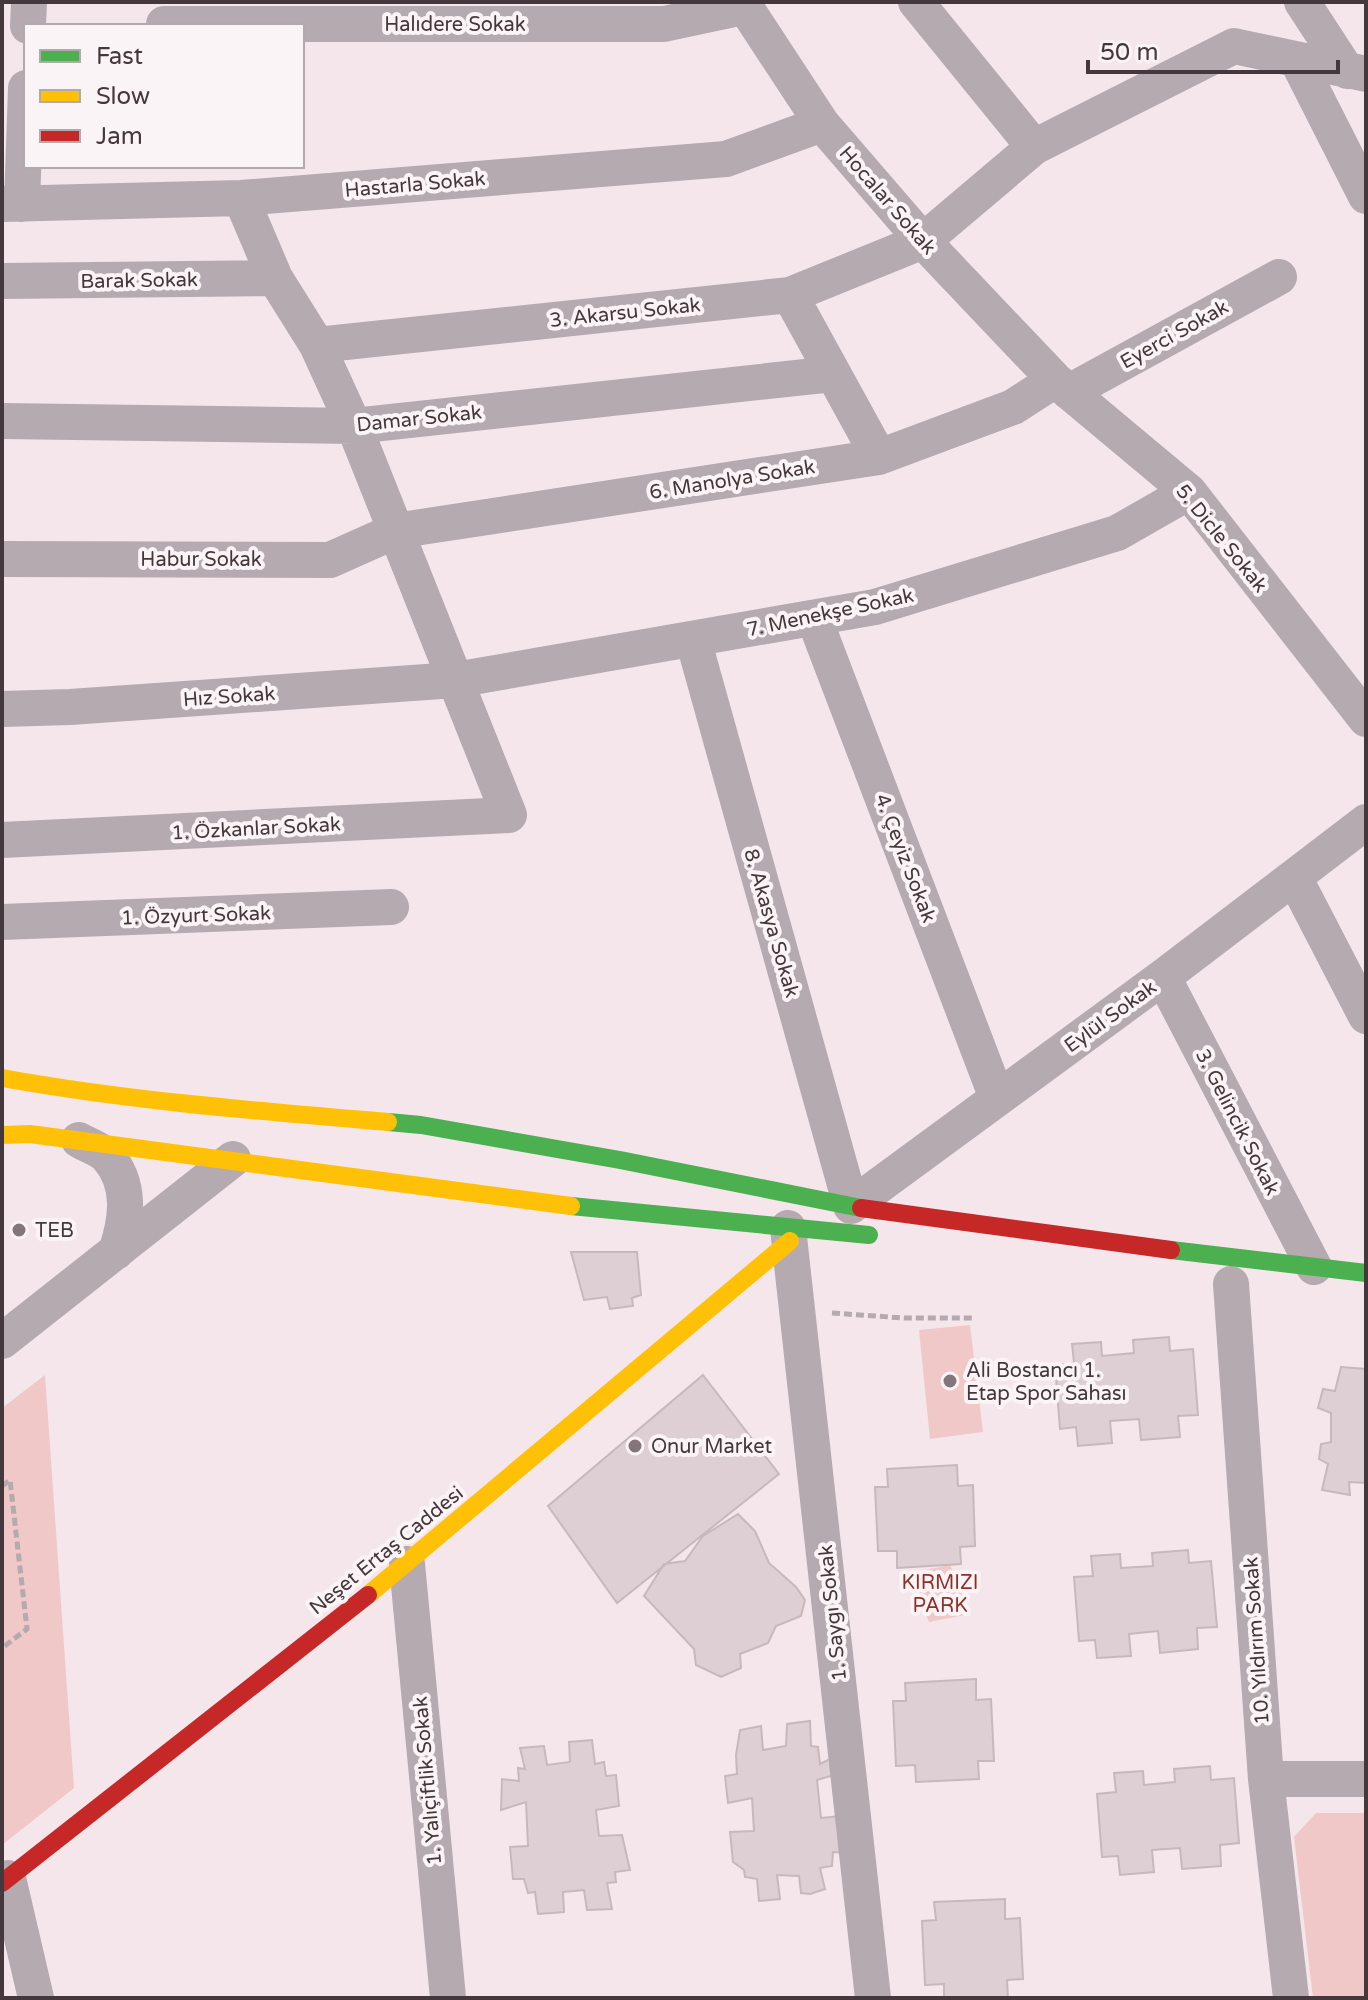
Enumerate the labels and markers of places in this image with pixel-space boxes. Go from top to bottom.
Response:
place label: TEB [35,1219,74,1243]
marker: TEB [10,1221,28,1239]
place label: Ali Bostancı 1. Etap Spor Sahası [966,1359,1126,1406]
marker: Ali Bostancı 1. Etap Spor Sahası [941,1372,959,1390]
place label: Onur Market [651,1435,772,1459]
marker: Onur Market [626,1437,644,1455]

